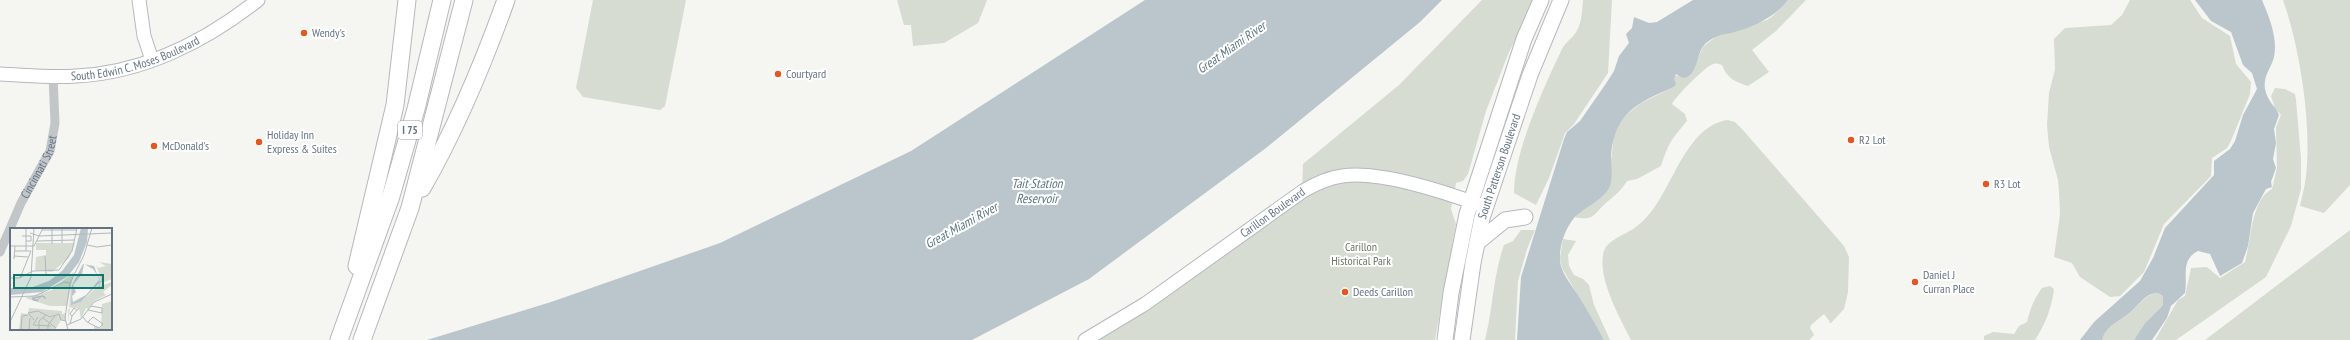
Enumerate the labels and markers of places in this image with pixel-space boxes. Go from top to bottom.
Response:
place label: Wendy's [312,25,345,40]
marker: Wendy's [299,28,309,38]
place label: Courtyard [786,66,826,81]
marker: Courtyard [773,69,783,79]
place label: Holiday Inn Express & Suites [267,127,337,156]
place label: R2 Lot [1859,132,1886,147]
marker: R2 Lot [1846,135,1856,145]
marker: Holiday Inn Express & Suites [254,137,264,147]
place label: McDonald's [162,138,209,153]
marker: McDonald's [149,141,159,151]
place label: R3 Lot [1994,176,2021,191]
marker: R3 Lot [1981,179,1991,189]
place label: Daniel J Curran Place [1923,267,1975,296]
marker: Daniel J Curran Place [1910,277,1920,287]
place label: Deeds Carillon [1353,284,1413,299]
marker: Deeds Carillon [1340,287,1350,297]

